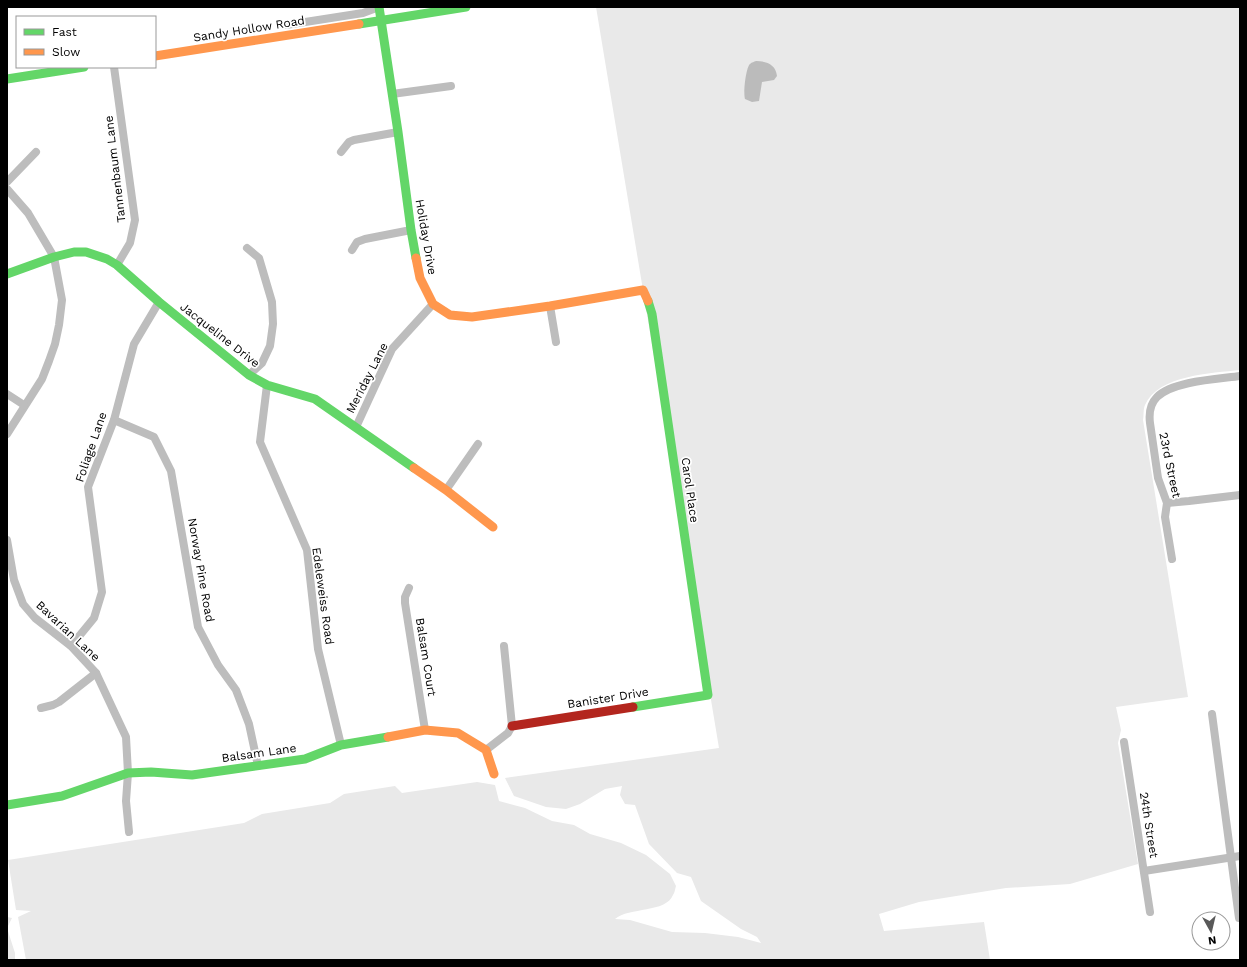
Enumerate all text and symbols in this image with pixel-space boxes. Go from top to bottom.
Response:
street label: Sandy Hollow Road [192,13,306,45]
legend [16,16,156,68]
text: Fast [52,25,77,39]
text: Slow [52,45,80,59]
street label: Tannenbaum Lane [101,115,129,223]
street label: Holiday Drive [412,198,440,276]
street label: Jacqueline Drive [177,300,263,370]
street label: Meriday Lane [343,340,391,416]
street label: Foliage Lane [72,410,110,484]
street label: 23rd Street [1156,431,1184,499]
street label: Carol Place [678,456,702,524]
street label: Norway Pine Road [185,517,217,623]
street label: Edeleweiss Road [309,546,337,646]
street label: Bavarian Lane [33,598,103,664]
street label: Balsam Court [413,617,439,697]
street label: Banister Drive [566,685,650,711]
street label: Balsam Lane [221,741,297,765]
street label: 24th Street [1137,791,1161,859]
north arrow [1191,911,1231,951]
text: N [1207,933,1217,947]

